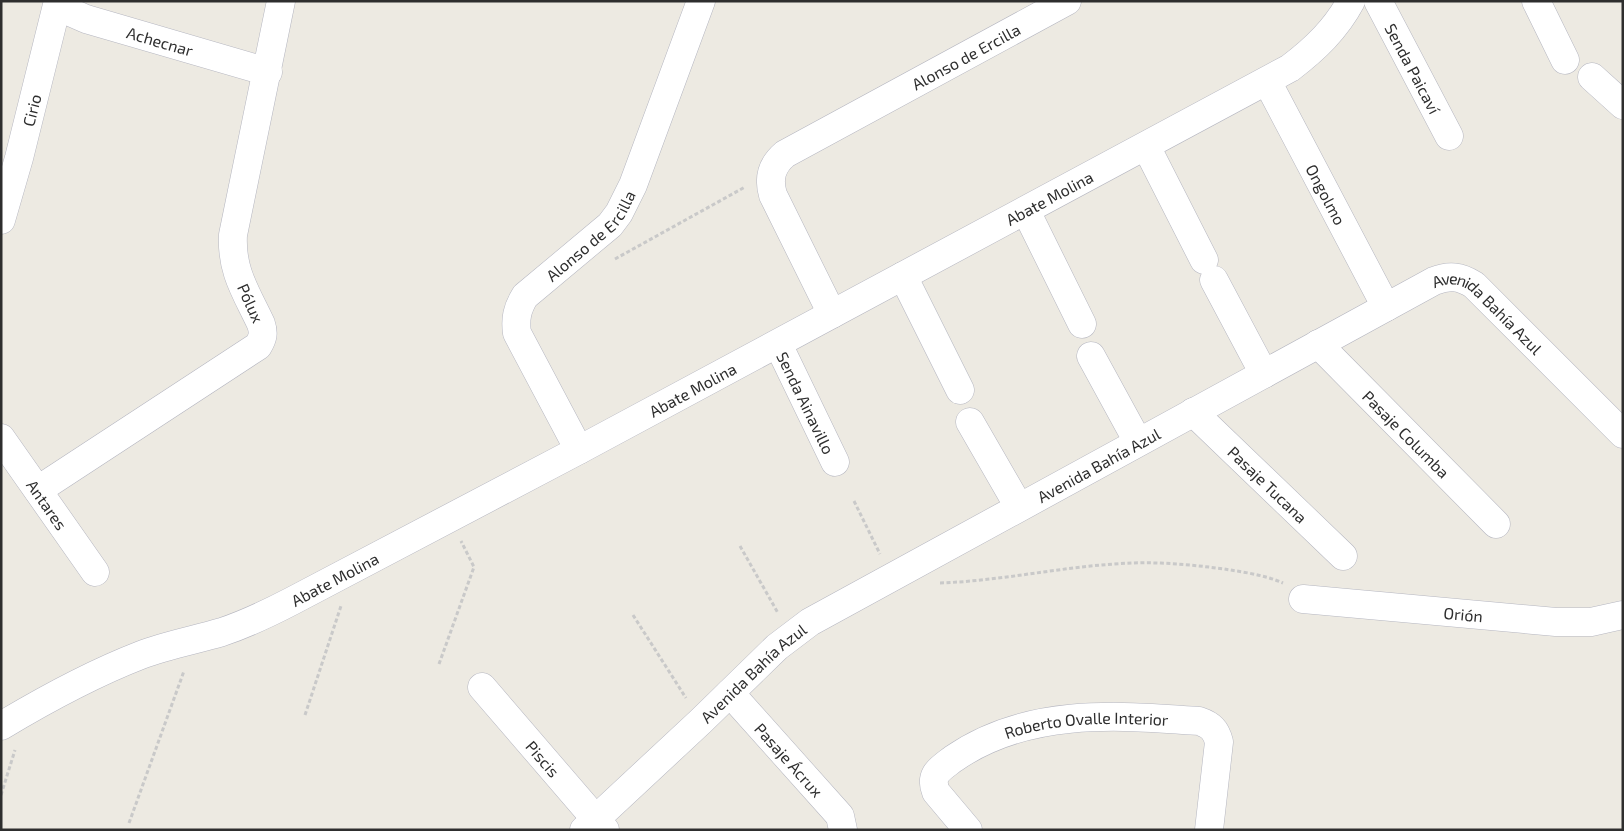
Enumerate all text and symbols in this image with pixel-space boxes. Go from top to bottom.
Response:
street label: Alonso de Ercilla [908,19,1023,93]
street label: Senda Paicaví [1382,20,1445,118]
street label: Achecnar [125,22,196,59]
street label: Cirio [18,92,44,128]
street label: Ongolmo [1303,161,1350,228]
street label: Abate Molina [1002,166,1096,229]
street label: Alonso de Ercilla [542,187,638,284]
street label: Avenida Bahía Azul [1429,268,1547,358]
street label: Pólux [234,281,268,326]
street label: Senda Ainavillo [774,348,839,457]
street label: Abate Molina [646,358,739,420]
street label: Pasaje Columba [1359,386,1454,481]
street label: Avenida Bahía Azul [1034,423,1163,506]
street label: Pasaje Tucana [1224,442,1312,526]
street label: Antares [23,475,72,533]
street label: Abate Molina [288,548,381,609]
street label: Orión [1443,602,1484,625]
street label: Avenida Bahía Azul [696,619,810,726]
street label: Roberto Ovalle Interior [1002,707,1170,742]
street label: Pasaje Ácrux [751,718,828,801]
street label: Piscis [523,736,564,780]

